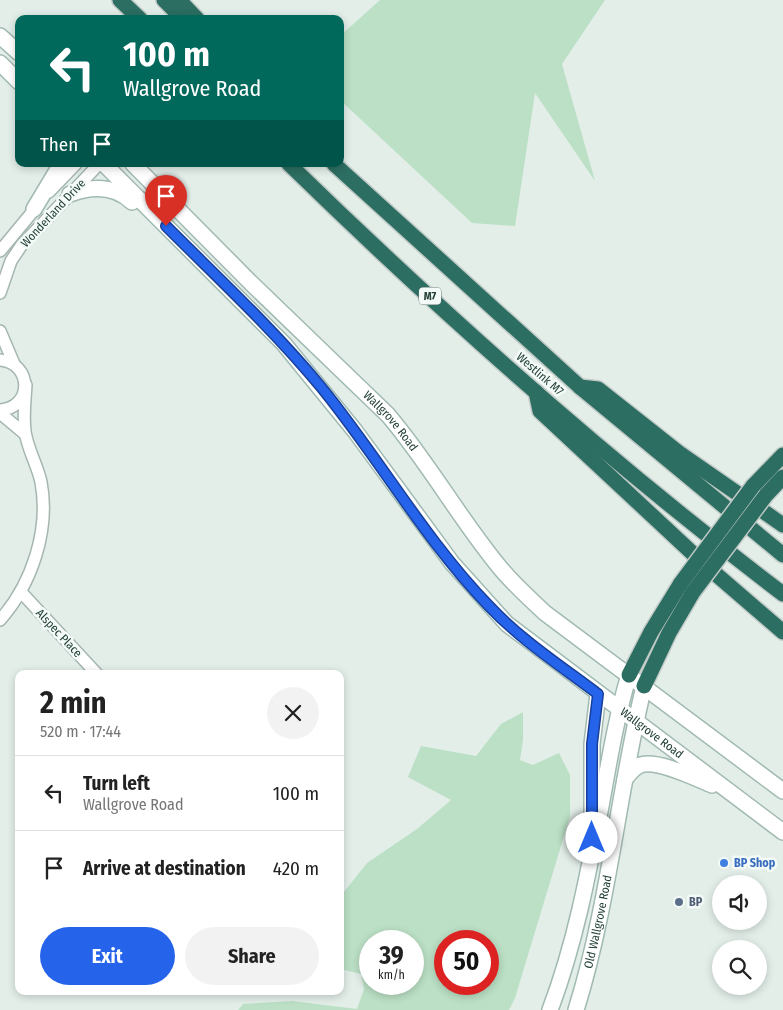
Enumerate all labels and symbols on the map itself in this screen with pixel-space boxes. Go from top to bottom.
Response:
pin [145,175,187,226]
street label: Wonderland Drive [18,176,88,250]
road number: M7 [419,288,441,304]
street label: Westlink M7 [514,350,567,398]
street label: Wallgrove Road [360,388,421,454]
street label: Alspec Place [33,606,85,660]
street label: Wallgrove Road [617,705,686,761]
position arrow [565,811,617,863]
place label: BP Shop [734,856,776,870]
marker: BP Shop [718,857,730,869]
street label: Old Wallgrove Road [581,874,615,970]
place label: BP [689,895,703,909]
marker: BP [673,896,685,908]
speed limit sign: 50 [434,930,499,995]

